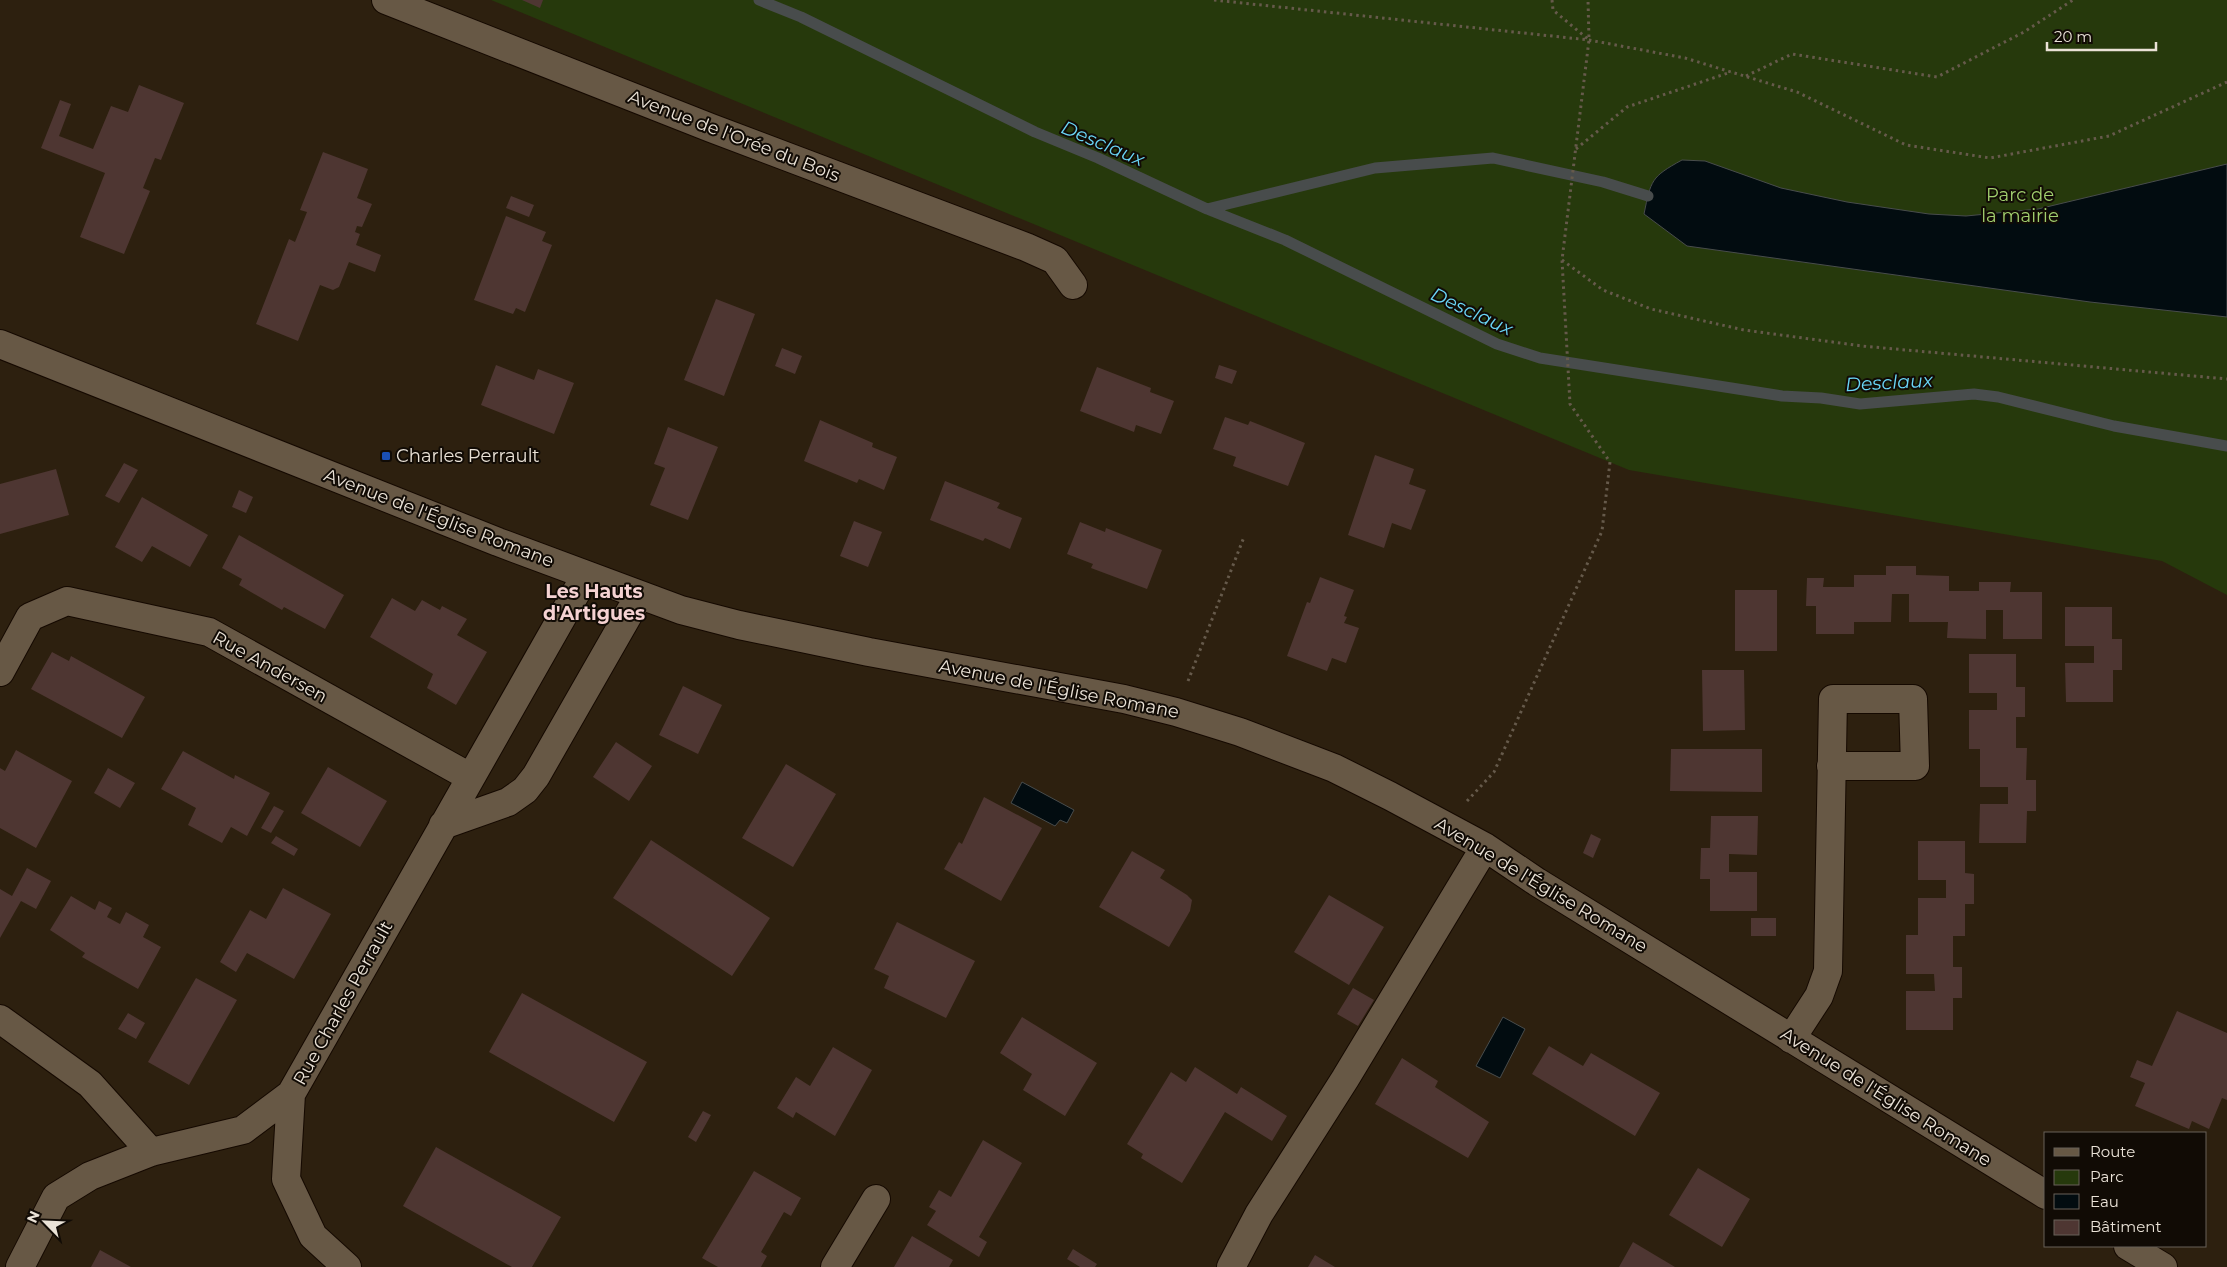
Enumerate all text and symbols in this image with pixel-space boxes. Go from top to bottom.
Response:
scale bar [2047,20,2156,52]
text: 20 m [2054,27,2092,46]
street label: Avenue de l'Orée du Bois [625,85,843,187]
water label: Desclaux [1058,116,1149,172]
park label: Parc de la mairie [1981,184,2059,227]
water label: Desclaux [1427,282,1517,341]
water label: Desclaux [1845,369,1934,396]
place label: Charles Perrault [396,445,540,467]
marker: Charles Perrault [380,450,392,462]
street label: Avenue de l'Église Romane [321,464,557,572]
district label: Les Hauts d'Artigues [543,580,645,625]
street label: Rue Andersen [209,626,331,708]
street label: Avenue de l'Église Romane [937,655,1181,723]
street label: Avenue de l'Église Romane [1431,813,1651,957]
street label: Rue Charles Perrault [289,917,397,1089]
street label: Avenue de l'Église Romane [1777,1023,1996,1171]
legend [2044,1132,2207,1247]
text: Route [2090,1142,2135,1161]
text: Parc [2090,1167,2124,1186]
text: Eau [2090,1192,2119,1211]
north arrow [20,1197,70,1247]
text: N [23,1208,44,1226]
text: Bâtiment [2090,1217,2162,1236]

